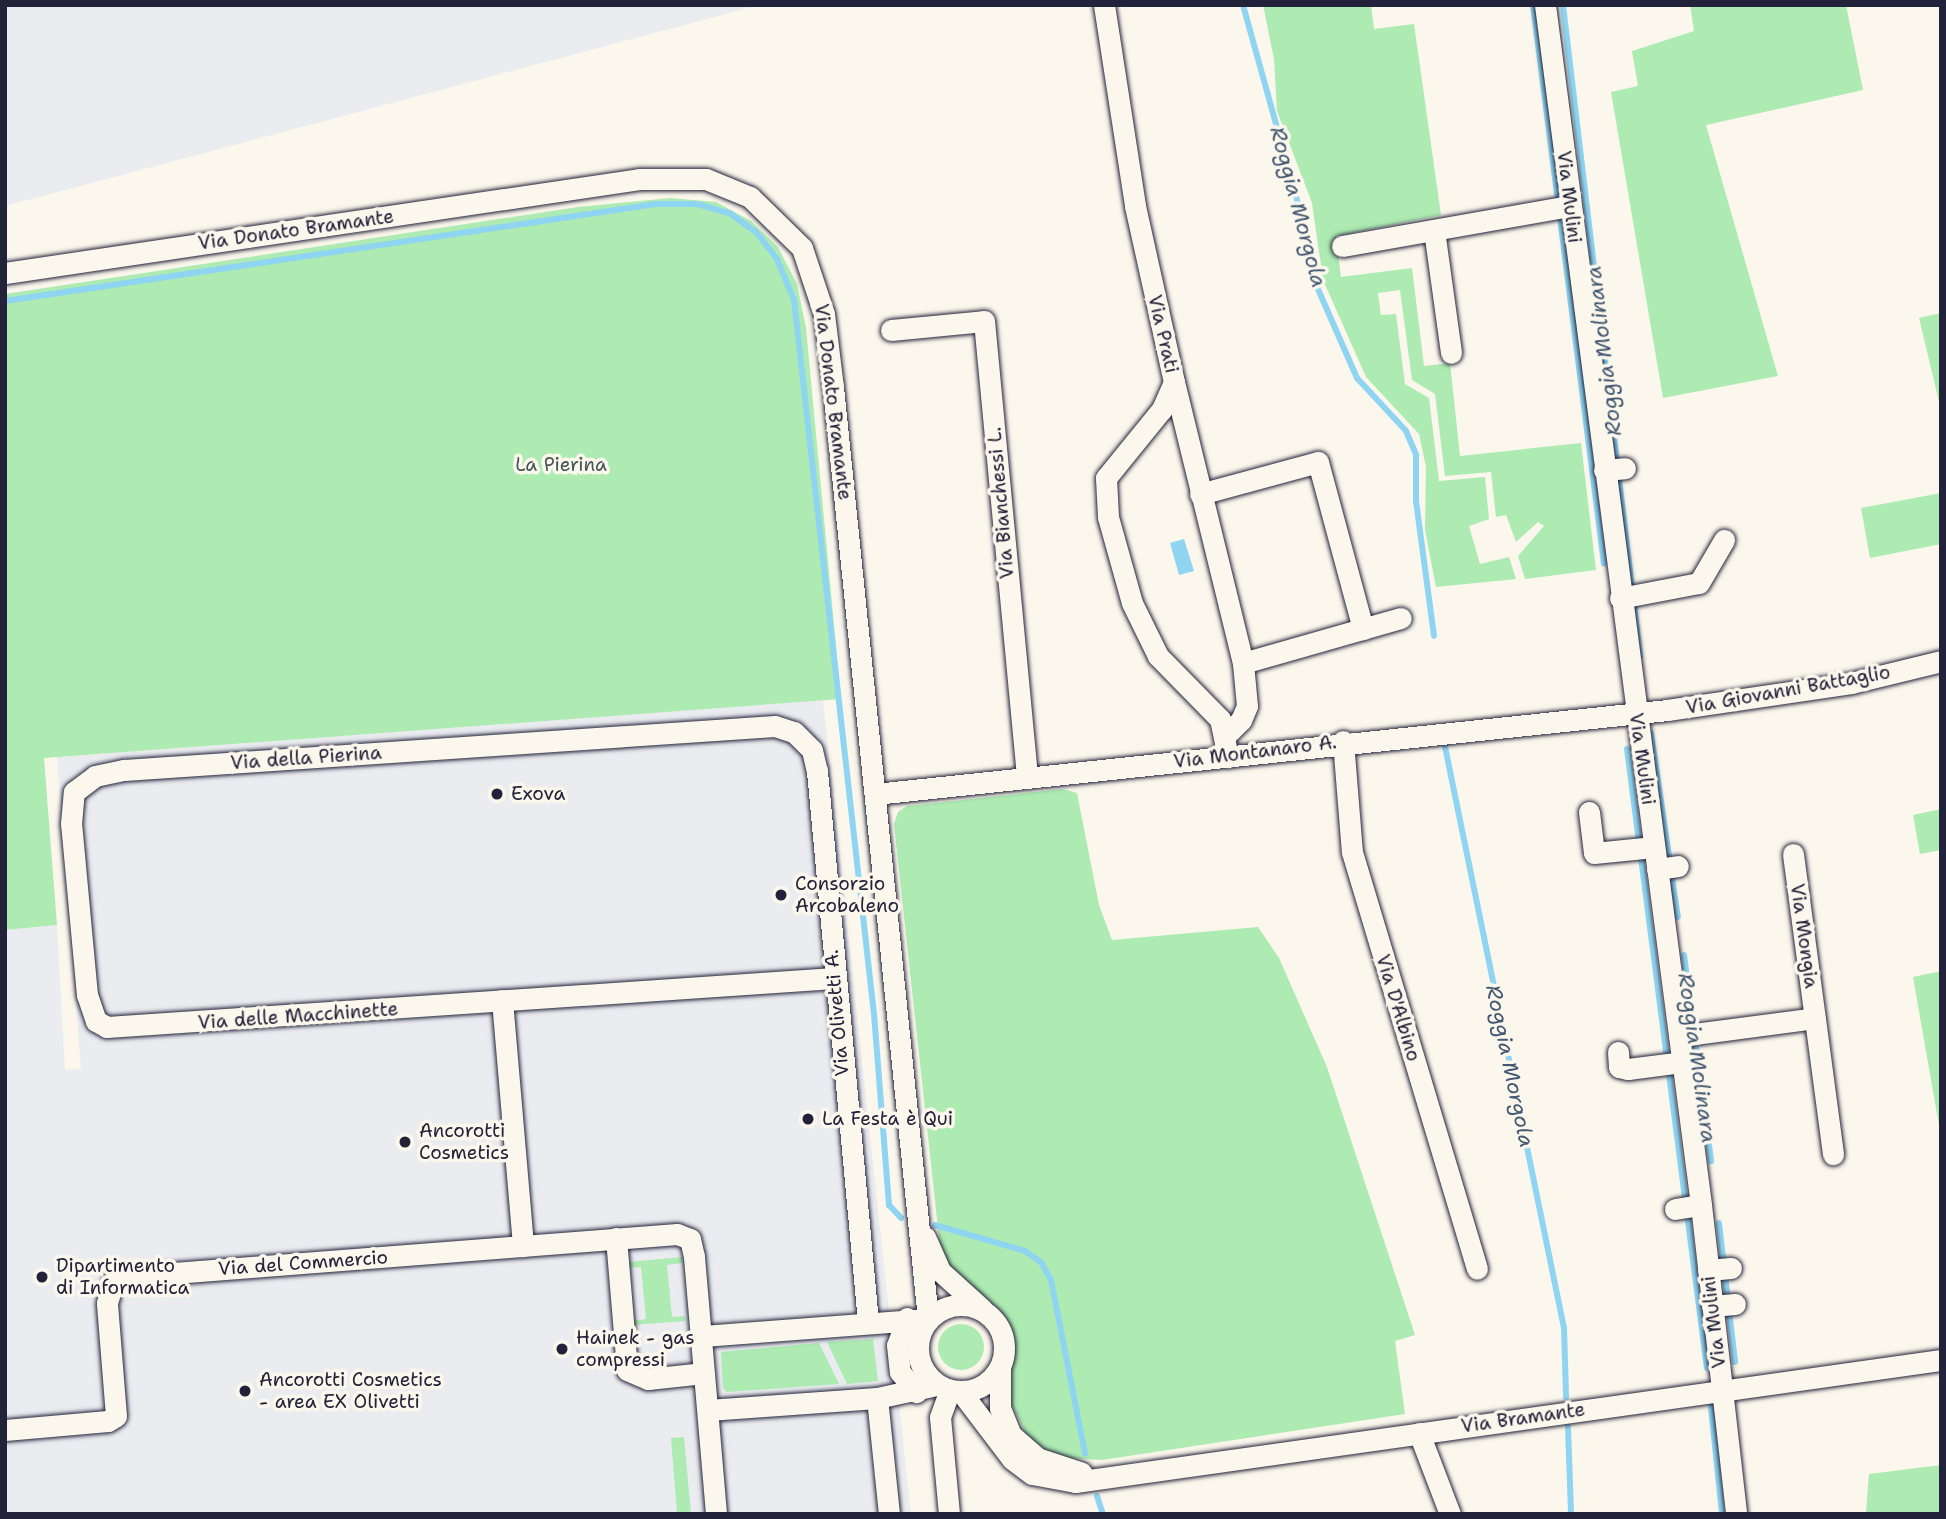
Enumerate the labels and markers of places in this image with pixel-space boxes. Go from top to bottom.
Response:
place label: Exova [511,783,565,805]
marker: Exova [489,786,505,802]
place label: Consorzio Arcobaleno [795,873,899,917]
marker: Consorzio Arcobaleno [773,887,789,903]
place label: La Festa è Qui [822,1108,953,1130]
marker: La Festa è Qui [800,1111,816,1127]
place label: Ancorotti Cosmetics [419,1120,509,1164]
marker: Ancorotti Cosmetics [397,1134,413,1150]
place label: Dipartimento di Informatica [56,1255,189,1299]
marker: Dipartimento di Informatica [34,1269,50,1285]
place label: Hainek - gas compressi [576,1327,695,1371]
marker: Hainek - gas compressi [554,1341,570,1357]
place label: Ancorotti Cosmetics - area EX Olivetti [259,1369,442,1413]
marker: Ancorotti Cosmetics - area EX Olivetti [237,1383,253,1399]

